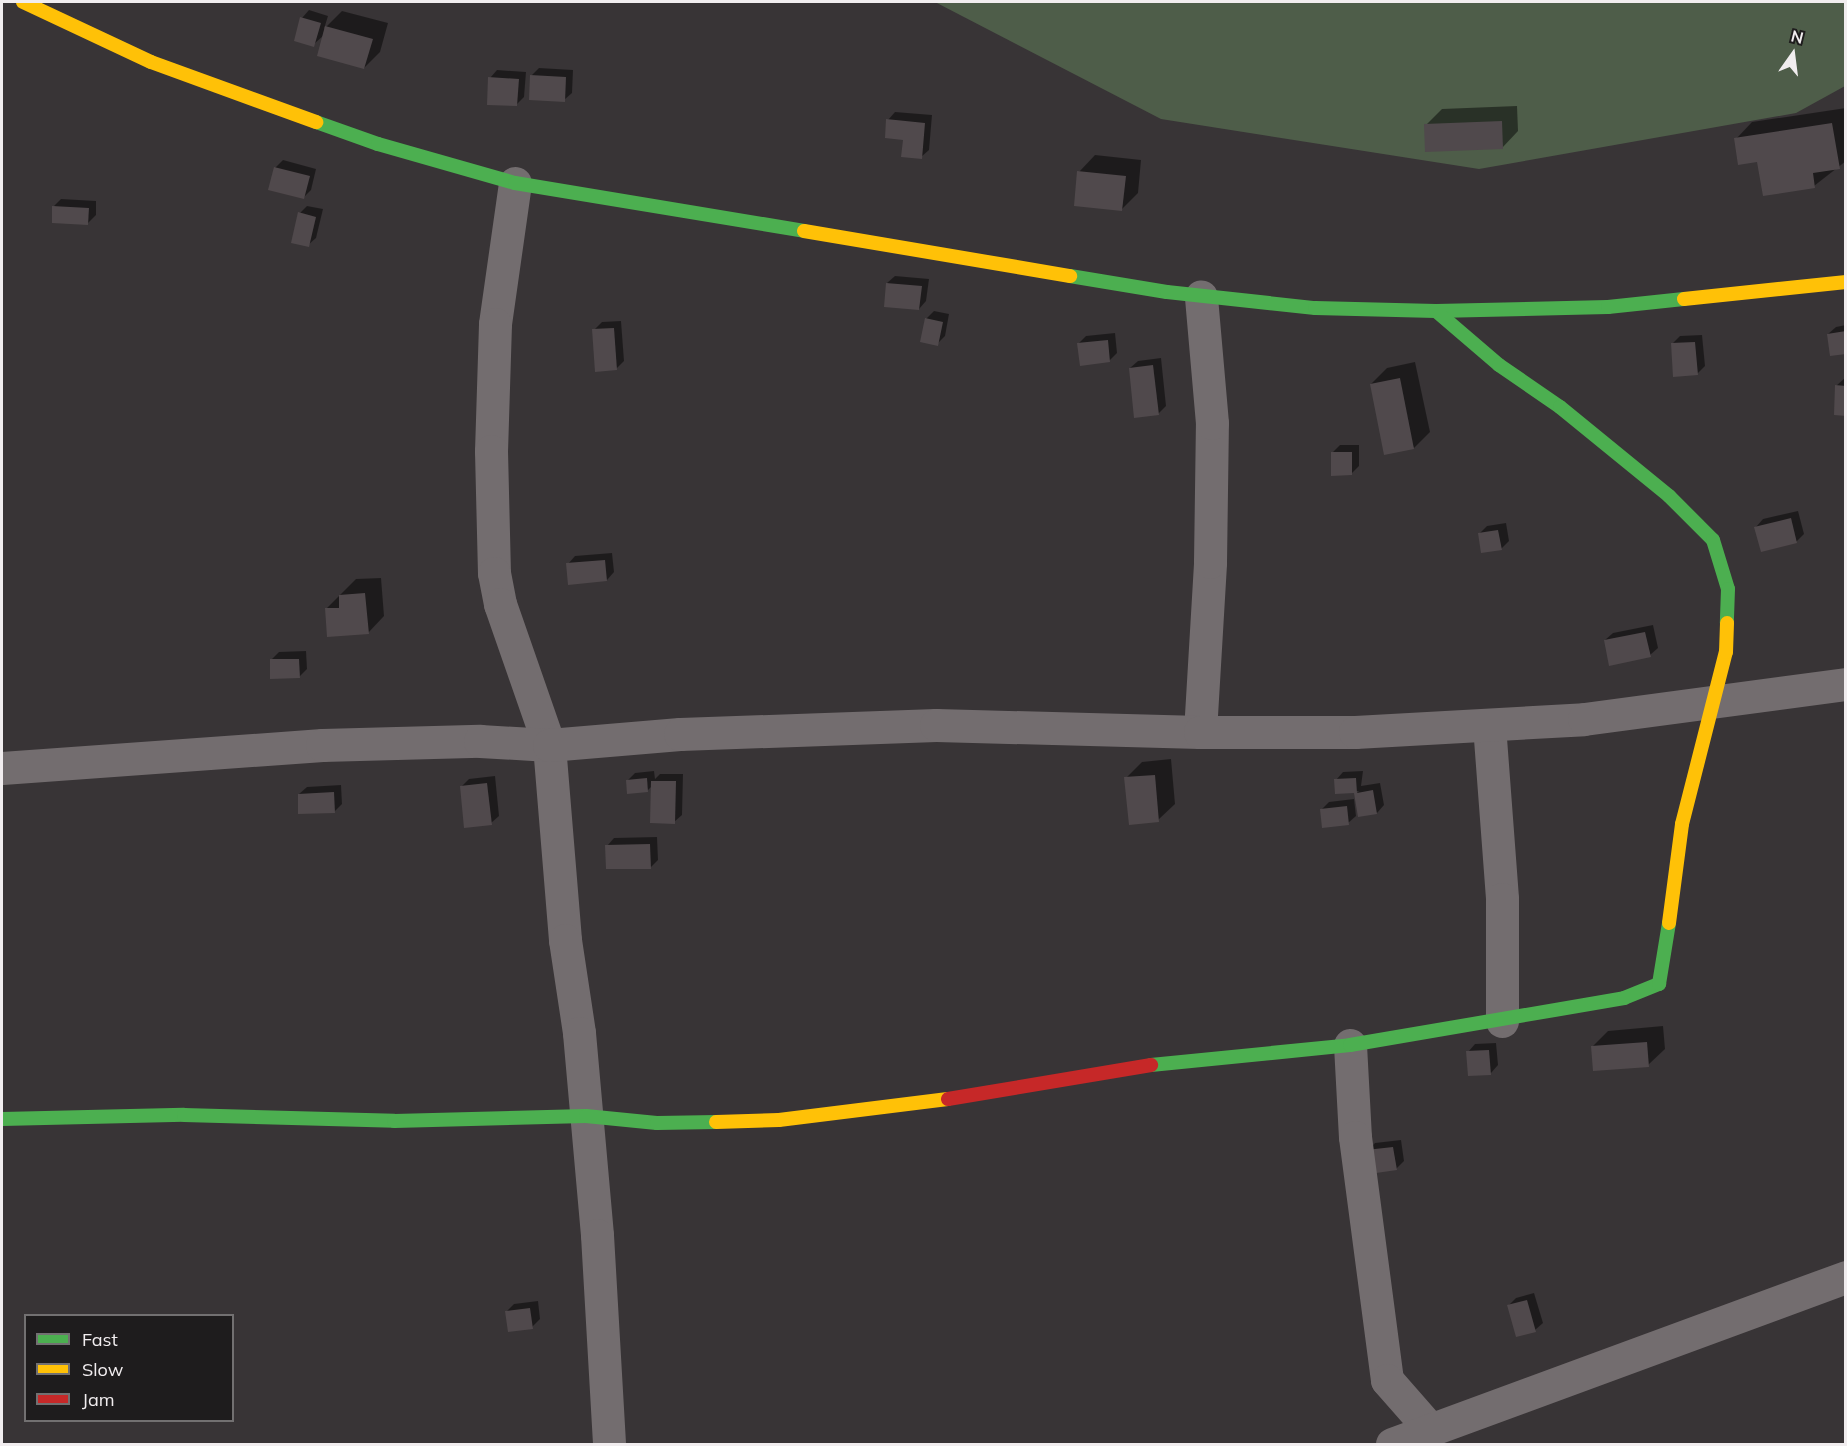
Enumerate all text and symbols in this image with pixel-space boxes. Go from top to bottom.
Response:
north arrow [1763,24,1823,84]
text: N [1789,25,1806,48]
legend [24,1314,234,1422]
text: Fast [82,1328,118,1351]
text: Slow [82,1358,123,1381]
text: Jam [82,1388,115,1411]

